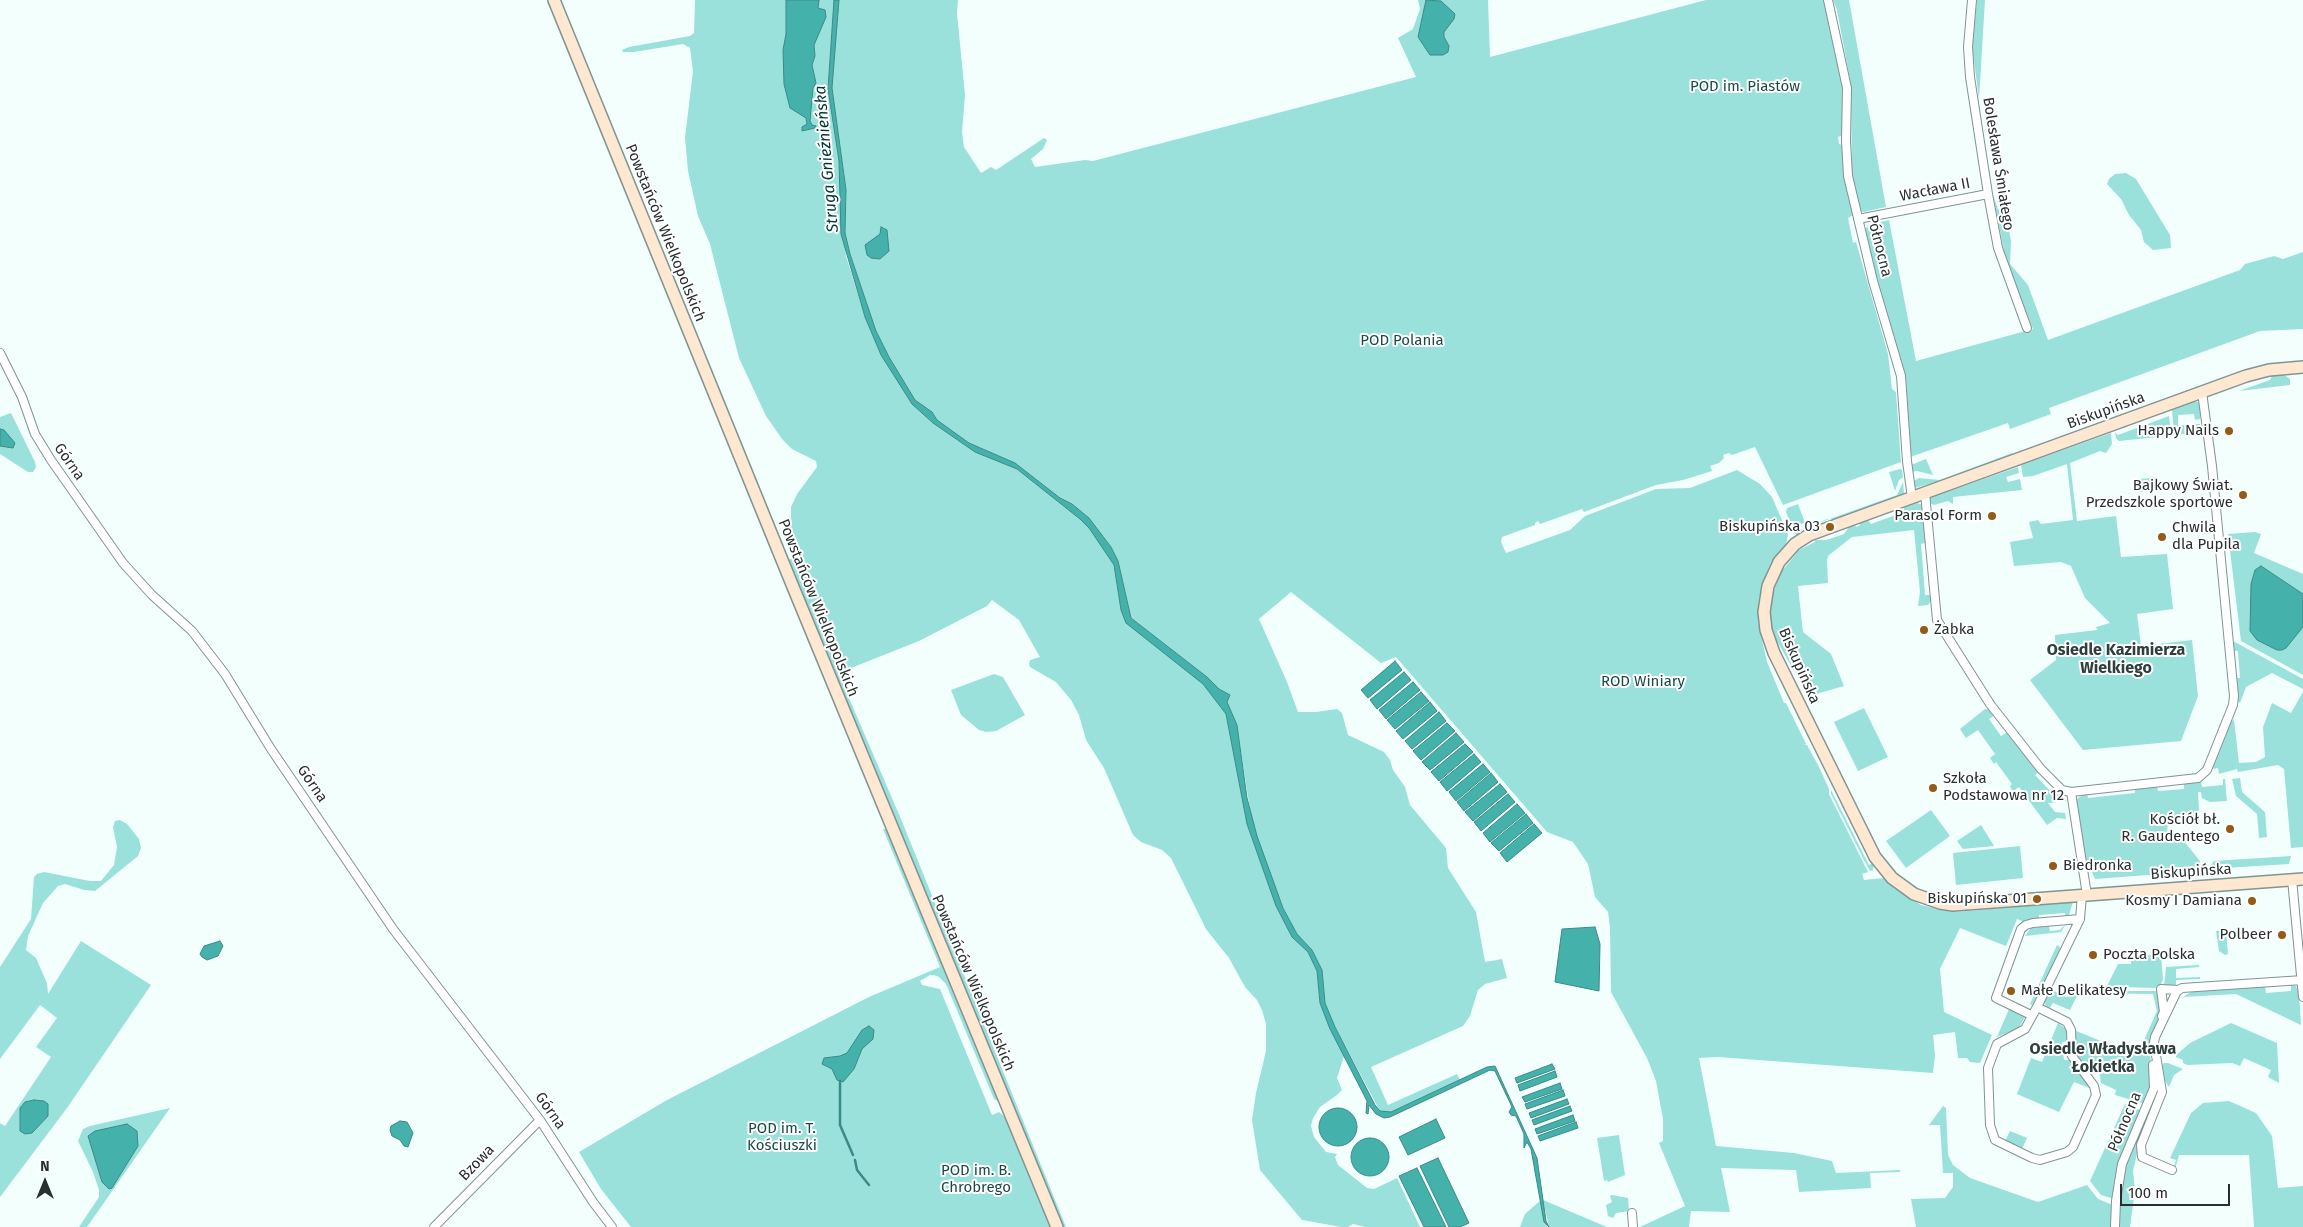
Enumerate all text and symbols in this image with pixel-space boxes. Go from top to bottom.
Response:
park label: POD im. Piastów [1690,78,1800,96]
water label: Struga Gnieźnieńska [811,85,843,233]
street label: Bolesława Śmiałego [1979,96,2017,232]
street label: Powstańców Wielkopolskich [621,142,709,324]
street label: Wacława II [1898,174,1972,206]
street label: Północna [1863,213,1895,279]
park label: POD Polania [1360,332,1444,350]
street label: Biskupińska [2065,389,2147,433]
place label: Happy Nails [2137,422,2219,440]
marker: Happy Nails [2223,425,2235,437]
street label: Górna [50,440,88,484]
place label: Bajkowy Świat. Przedszkole sportowe [2086,477,2233,512]
marker: Bajkowy Świat. Przedszkole sportowe [2237,489,2249,501]
place label: Parasol Form [1894,507,1982,525]
marker: Parasol Form [1986,510,1998,522]
street label: Powstańców Wielkopolskich [774,517,862,699]
place label: Biskupińska 03 [1719,518,1820,536]
place label: Chwila dla Pupila [2172,519,2240,554]
marker: Biskupińska 03 [1824,521,1836,533]
marker: Chwila dla Pupila [2156,531,2168,543]
place label: Żabka [1934,621,1974,639]
marker: Żabka [1918,624,1930,636]
street label: Biskupińska [1774,625,1824,707]
district label: Osiedle Kazimierza Wielkiego [2047,641,2185,679]
park label: ROD Winiary [1601,673,1685,691]
street label: Górna [293,762,331,806]
place label: Szkoła Podstawowa nr 12 [1943,770,2064,805]
marker: Szkoła Podstawowa nr 12 [1927,782,1939,794]
place label: Kościół bł. R. Gaudentego [2121,811,2220,846]
marker: Kościół bł. R. Gaudentego [2224,823,2236,835]
place label: Biedronka [2063,857,2132,875]
marker: Biedronka [2047,860,2059,872]
street label: Biskupińska [2150,860,2232,884]
place label: Biskupińska 01 [1927,890,2027,908]
street label: Powstańców Wielkopolskich [928,892,1018,1074]
place label: Kosmy I Damiana [2125,892,2242,910]
marker: Biskupińska 01 [2031,893,2043,905]
marker: Kosmy I Damiana [2246,895,2258,907]
place label: Polbeer [2220,926,2272,944]
marker: Polbeer [2276,929,2288,941]
place label: Poczta Polska [2103,946,2195,964]
marker: Poczta Polska [2087,949,2099,961]
place label: Małe Delikatesy [2021,982,2127,1000]
marker: Małe Delikatesy [2005,985,2017,997]
district label: Osiedle Władysława Łokietka [2030,1040,2176,1078]
street label: Górna [531,1089,569,1133]
street label: Północna [2104,1089,2146,1155]
park label: POD im. T. Kościuszki [747,1120,817,1155]
street label: Bzowa [456,1141,498,1185]
north arrow [20,1157,70,1207]
text: N [40,1158,50,1175]
park label: POD im. B. Chrobrego [941,1162,1011,1197]
scale bar [2123,1174,2233,1206]
text: 100 m [2128,1184,2168,1202]

